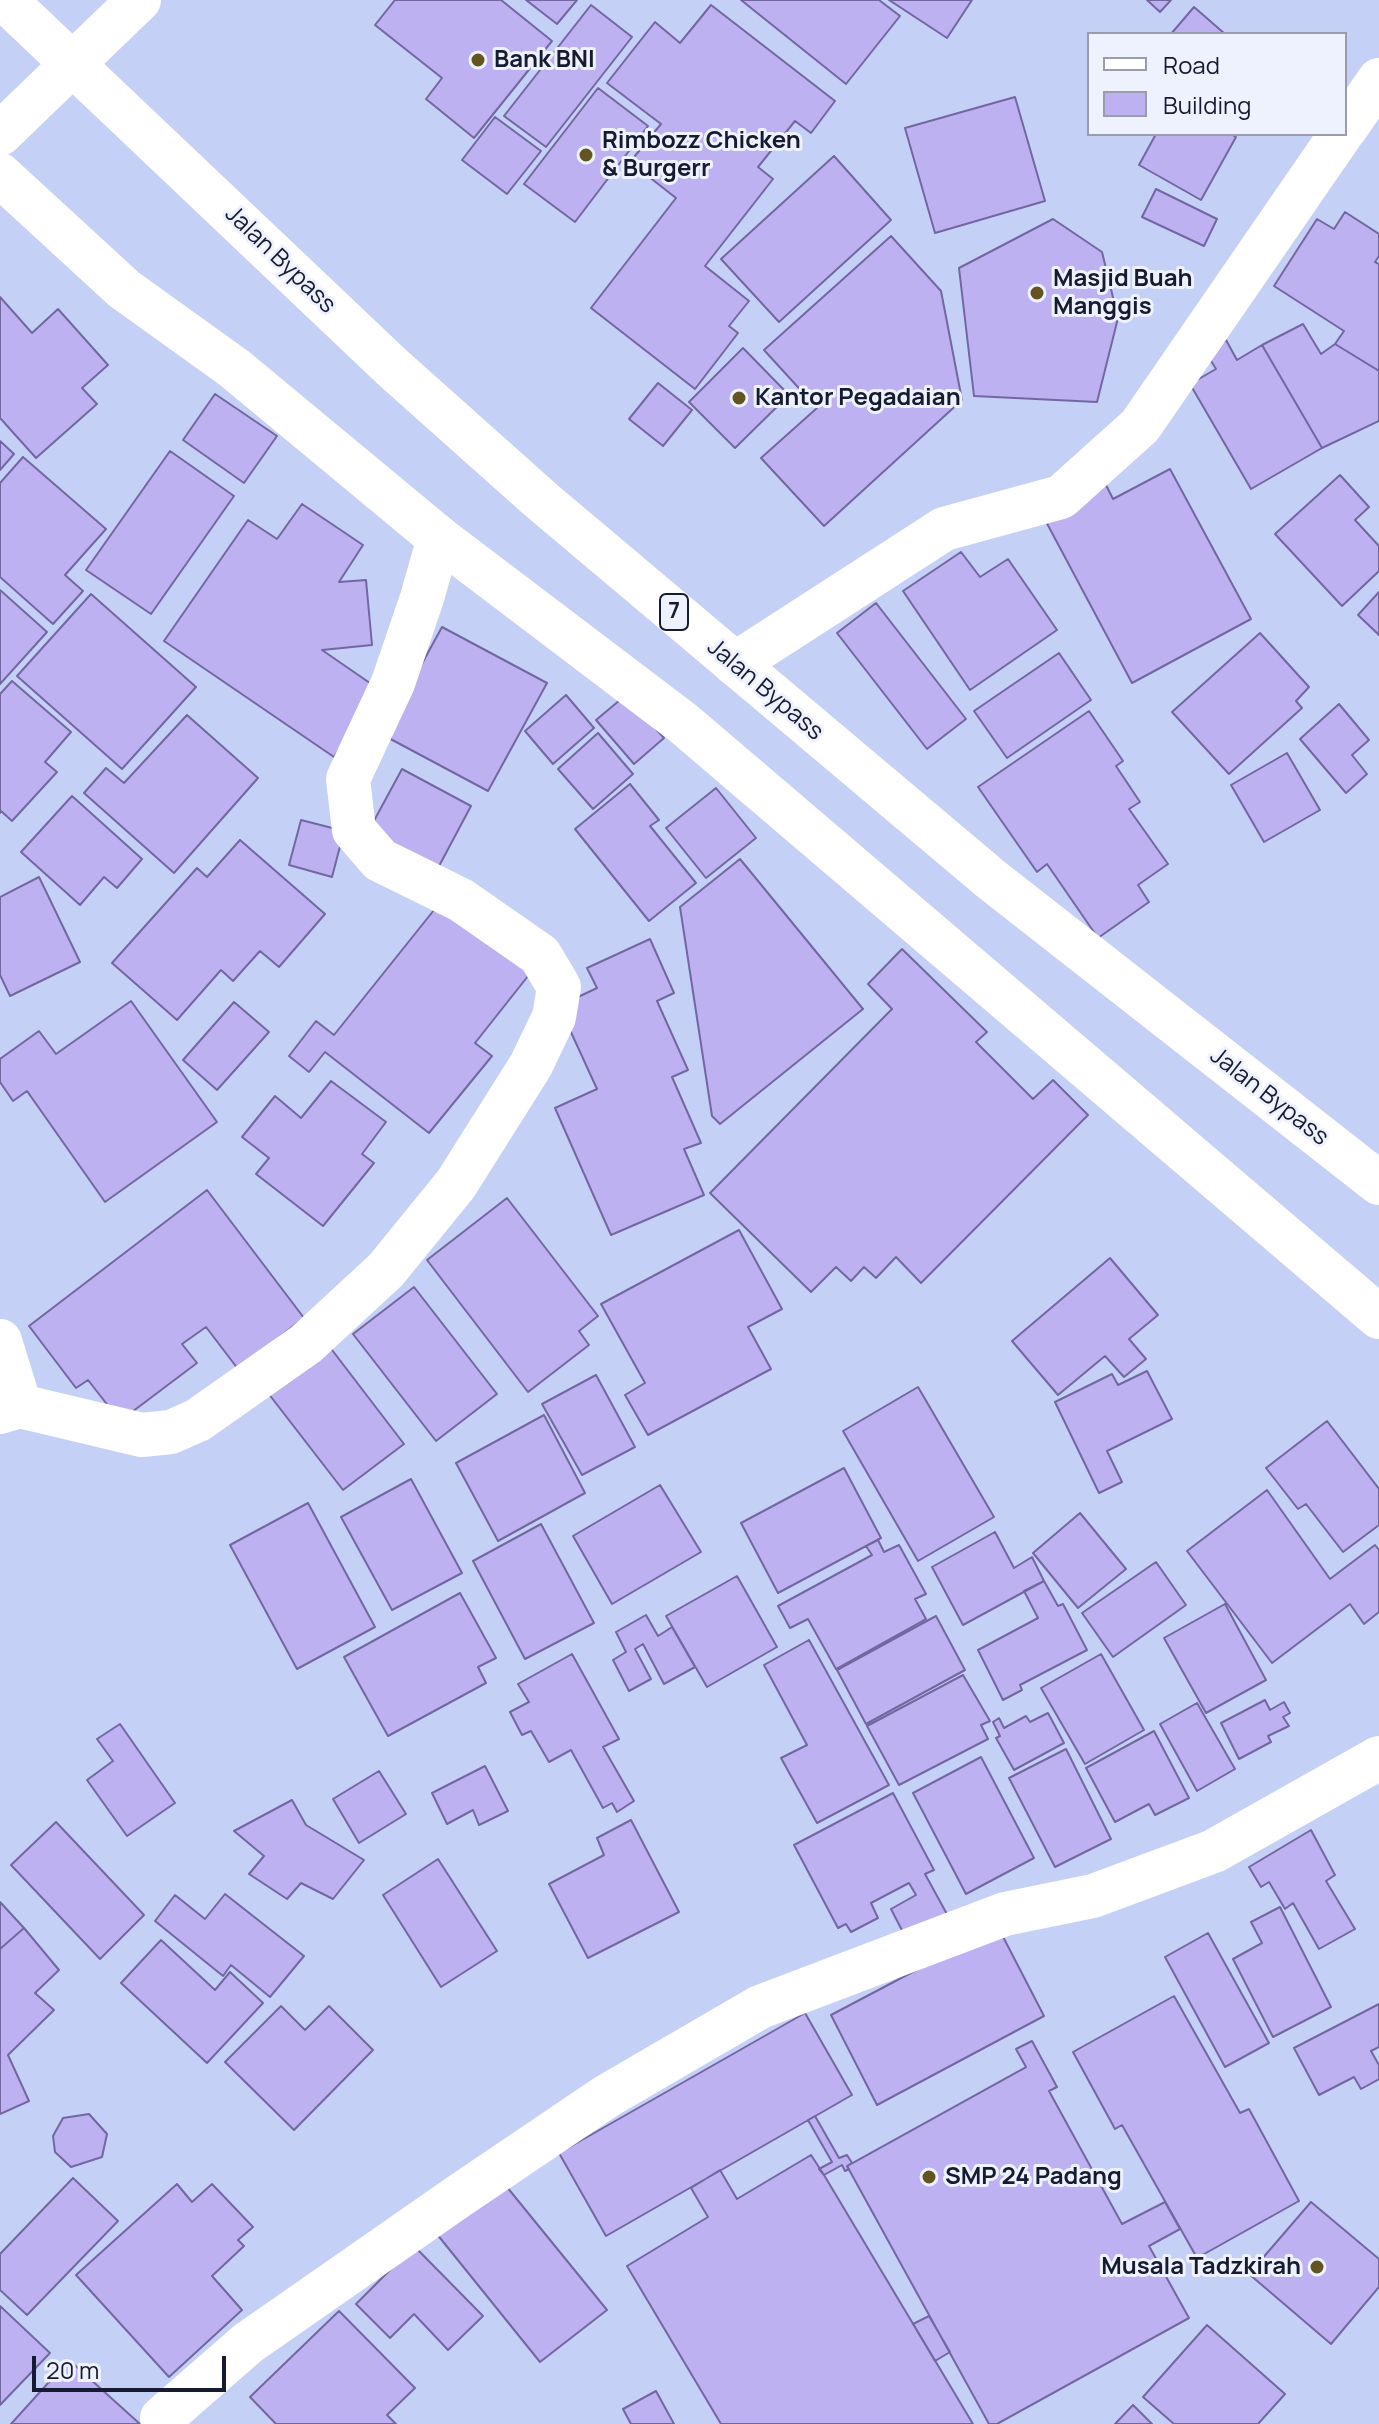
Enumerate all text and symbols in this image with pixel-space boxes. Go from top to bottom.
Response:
legend [1087,32,1347,136]
place label: Bank BNI [494,46,595,74]
text: Road [1163,48,1220,81]
marker: Bank BNI [469,51,487,69]
text: Building [1163,88,1251,121]
place label: Rimbozz Chicken & Burgerr [602,127,801,183]
marker: Rimbozz Chicken & Burgerr [577,146,595,164]
street label: Jalan Bypass [219,200,341,320]
place label: Masjid Buah Manggis [1053,265,1193,321]
marker: Masjid Buah Manggis [1028,284,1046,302]
place label: Kantor Pegadaian [755,384,961,412]
marker: Kantor Pegadaian [730,389,748,407]
road number: 7 [660,594,688,630]
street label: Jalan Bypass [701,633,829,747]
street label: Jalan Bypass [1204,1042,1334,1152]
place label: SMP 24 Padang [945,2163,1122,2191]
marker: SMP 24 Padang [920,2168,938,2186]
place label: Musala Tadzkirah [1101,2253,1301,2281]
marker: Musala Tadzkirah [1308,2258,1326,2276]
scale bar [36,2340,230,2390]
text: 20 m [46,2353,99,2386]

